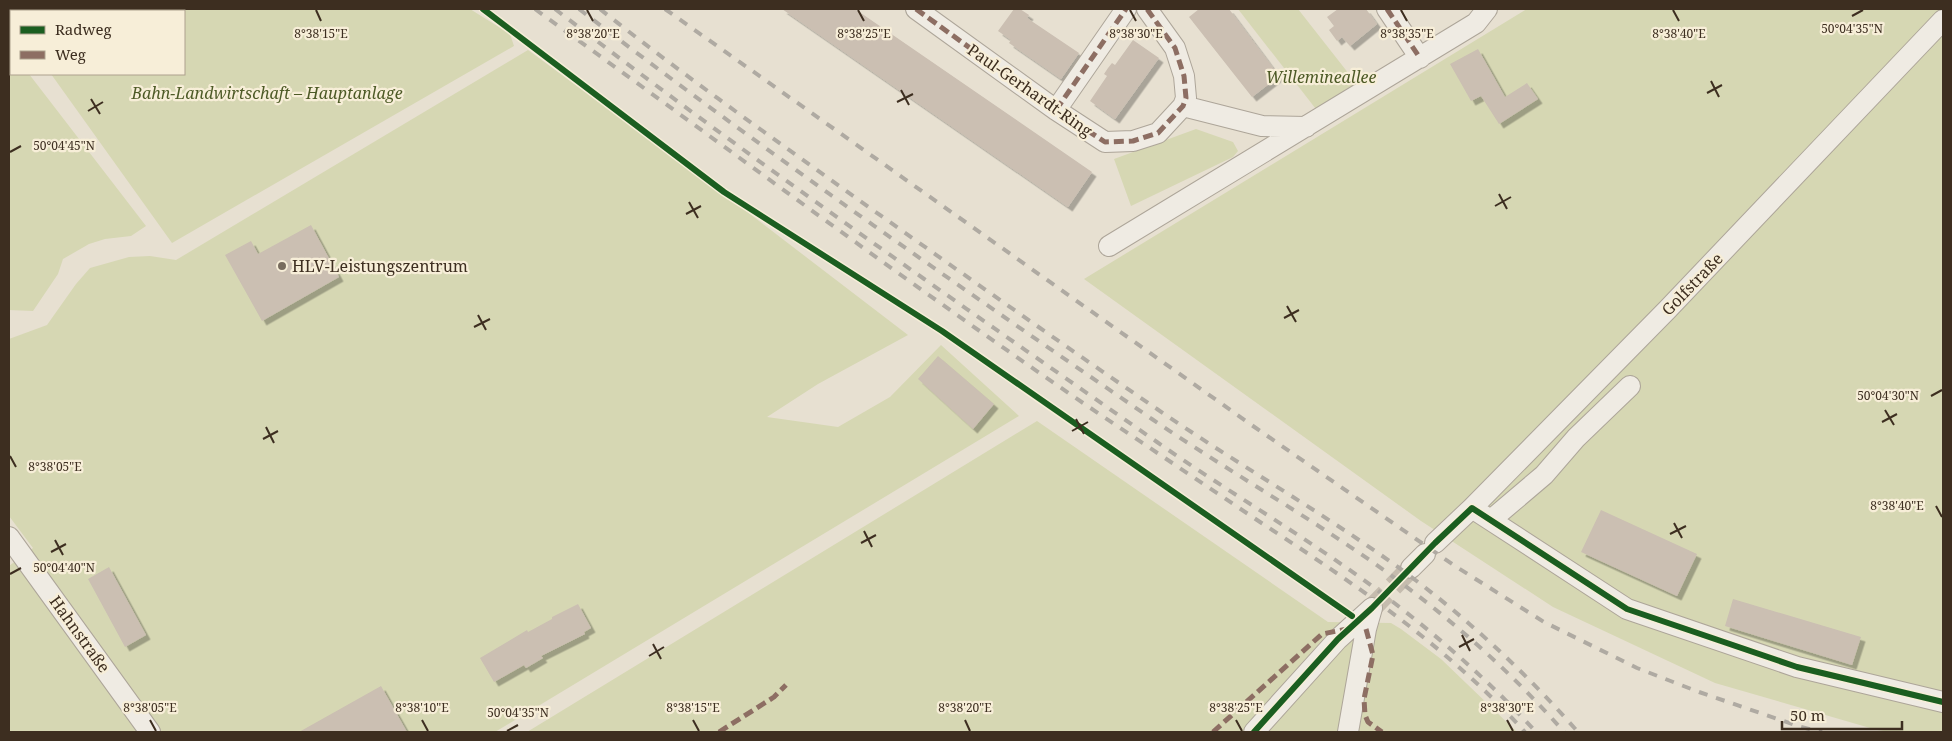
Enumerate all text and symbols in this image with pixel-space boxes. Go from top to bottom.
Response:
legend [10,10,185,75]
text: Radweg [55,19,112,39]
text: 50°04'35"N [1821,20,1883,37]
text: 8°38'15"E [294,25,348,42]
text: 8°38'20"E [566,25,620,42]
text: 8°38'25"E [837,25,891,42]
text: 8°38'30"E [1109,25,1163,42]
text: 8°38'35"E [1380,25,1434,42]
text: 8°38'40"E [1652,25,1706,42]
street label: Paul-Gerhardt-Ring [963,39,1097,142]
text: Weg [55,44,86,64]
park label: Willemineallee [1266,66,1376,88]
park label: Bahn-Landwirtschaft – Hauptanlage [130,82,403,104]
text: 50°04'45"N [33,137,95,154]
street label: Golfstraße [1656,248,1728,320]
place label: HLV-Leistungszentrum [292,255,468,277]
marker: HLV-Leistungszentrum [276,260,288,272]
text: 50°04'30"N [1857,387,1919,404]
text: 8°38'05"E [28,458,82,475]
text: 8°38'40"E [1870,497,1924,514]
text: 50°04'40"N [33,559,95,576]
street label: Hahnstraße [45,591,115,677]
scale bar [1782,698,1902,730]
text: 8°38'05"E [123,699,177,716]
text: 8°38'10"E [395,699,449,716]
text: 8°38'15"E [666,699,720,716]
text: 8°38'20"E [938,699,992,716]
text: 8°38'25"E [1209,699,1263,716]
text: 8°38'30"E [1480,699,1534,716]
text: 50°04'35"N [487,704,549,721]
text: 50 m [1790,705,1825,725]

